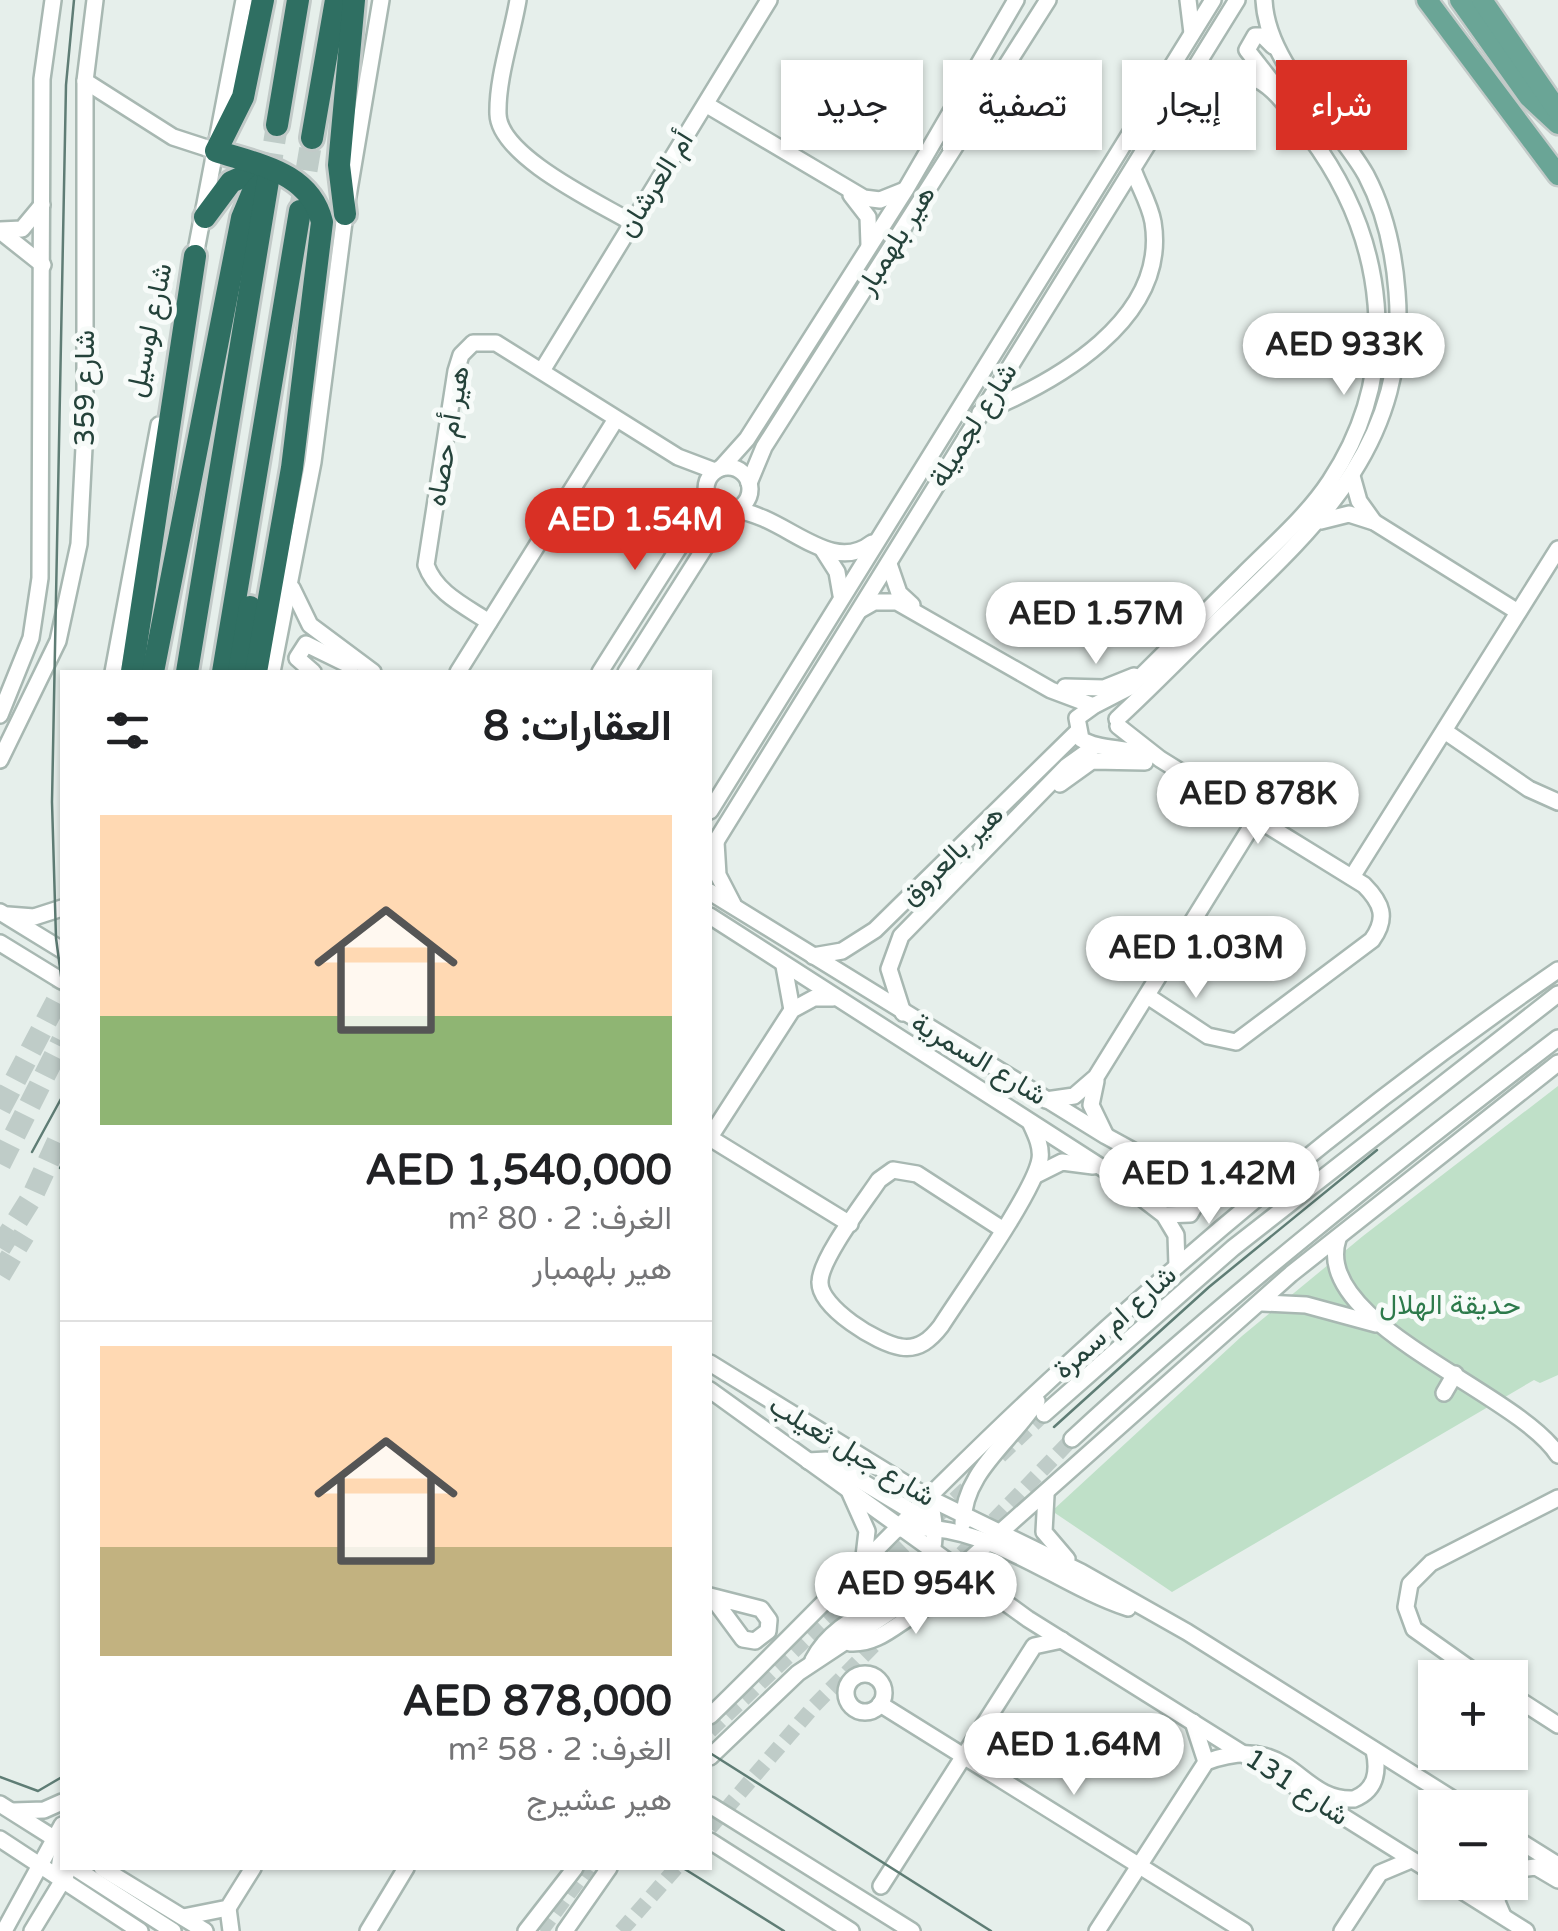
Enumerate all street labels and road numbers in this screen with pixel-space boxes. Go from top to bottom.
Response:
street label: أم العرشان [609,125,702,244]
street label: هير بلهمبار [849,179,943,302]
street label: شارع لوسيل [118,260,181,400]
street label: شارع 359 [68,330,103,446]
street label: شارع لجميلة [921,356,1025,494]
street label: هير أم حصاه [419,363,478,509]
street label: هير بالعروق [893,797,1011,913]
street label: شارع السمرية [905,1005,1053,1114]
street label: شارع ام سمرة [1046,1258,1184,1387]
street label: شارع جبل ثعيلب [762,1388,941,1515]
street label: شارع 131 [1238,1741,1355,1834]

